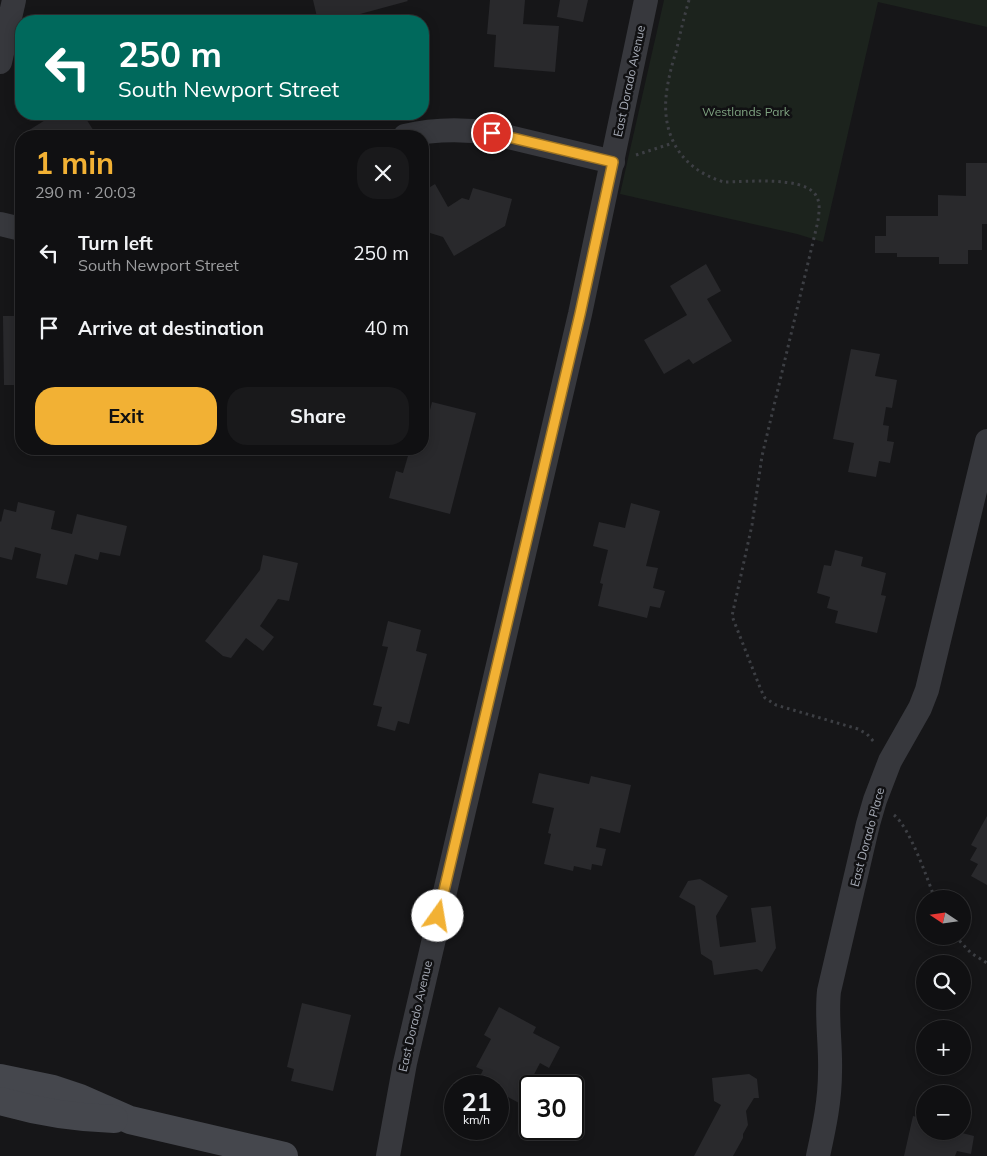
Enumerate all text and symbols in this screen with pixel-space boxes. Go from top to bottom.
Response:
street label: East Dorado Avenue [610,24,648,138]
text: 250 m [118,32,222,76]
icon: left [35,35,100,100]
text: South Newport Street [118,75,339,103]
park label: Westlands Park [702,104,791,119]
pin [471,112,513,154]
icon: arrive [478,119,506,147]
text: 1 min [35,144,114,182]
button: close [357,147,409,199]
text: 290 m · 20:03 [35,182,136,202]
text: Turn left [78,231,153,255]
icon: left [35,239,63,267]
text: 250 m [353,241,409,265]
text: South Newport Street [78,255,239,275]
icon: arrive [35,314,63,342]
text: Arrive at destination [78,316,264,340]
text: 40 m [365,316,409,340]
button: Exit [35,387,217,445]
button: Share [227,387,409,445]
street label: East Dorado Place [847,786,887,888]
position arrow [411,889,463,941]
north arrow [916,890,971,945]
map controls [916,890,971,1140]
button: search [916,955,971,1010]
street label: East Dorado Avenue [395,959,435,1073]
button: + [916,1020,971,1075]
speed limit sign: 30 [519,1075,584,1140]
button: − [916,1085,971,1140]
text: 21 [461,1086,492,1117]
text: km/h [463,1112,490,1127]

